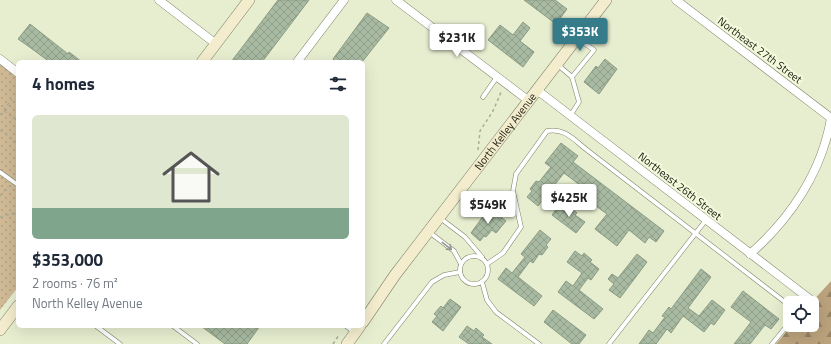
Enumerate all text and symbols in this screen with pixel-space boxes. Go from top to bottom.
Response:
street label: Northeast 27th Street [714,13,806,87]
pin: $353K [552,18,608,52]
text: $353K [562,21,598,41]
pin: $231K [429,24,485,58]
text: $231K [439,27,475,47]
text: 4 homes [32,71,95,97]
icon: filters [327,73,349,95]
street label: North Kelley Avenue [470,89,540,173]
icon: home [155,141,227,213]
street label: Northeast 26th Street [635,148,725,224]
pin: $425K [541,184,597,218]
text: $425K [551,187,587,207]
pin: $549K [460,191,516,225]
text: $549K [470,194,506,214]
one-way arrow [442,241,453,250]
text: $353,000 [32,247,103,273]
text: 2 rooms · 76 m² [32,273,118,293]
text: North Kelley Avenue [32,293,143,313]
map controls [783,296,819,332]
button: locate [783,296,819,332]

